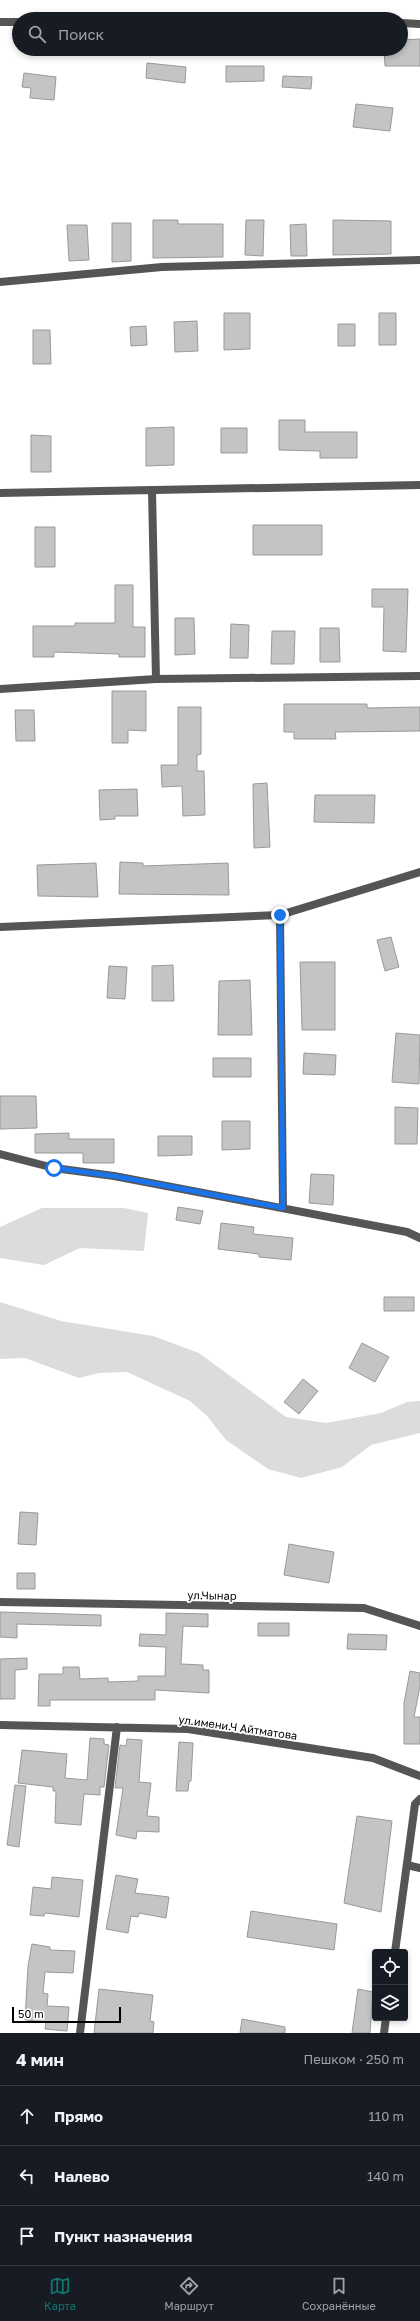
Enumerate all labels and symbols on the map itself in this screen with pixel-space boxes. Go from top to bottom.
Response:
route end [271,906,289,924]
route start [45,1159,63,1177]
street label: ул.Чынар [187,1588,237,1602]
street label: ул.имени.Ч Айтматова [178,1712,298,1742]
scale bar [12,2005,121,2024]

